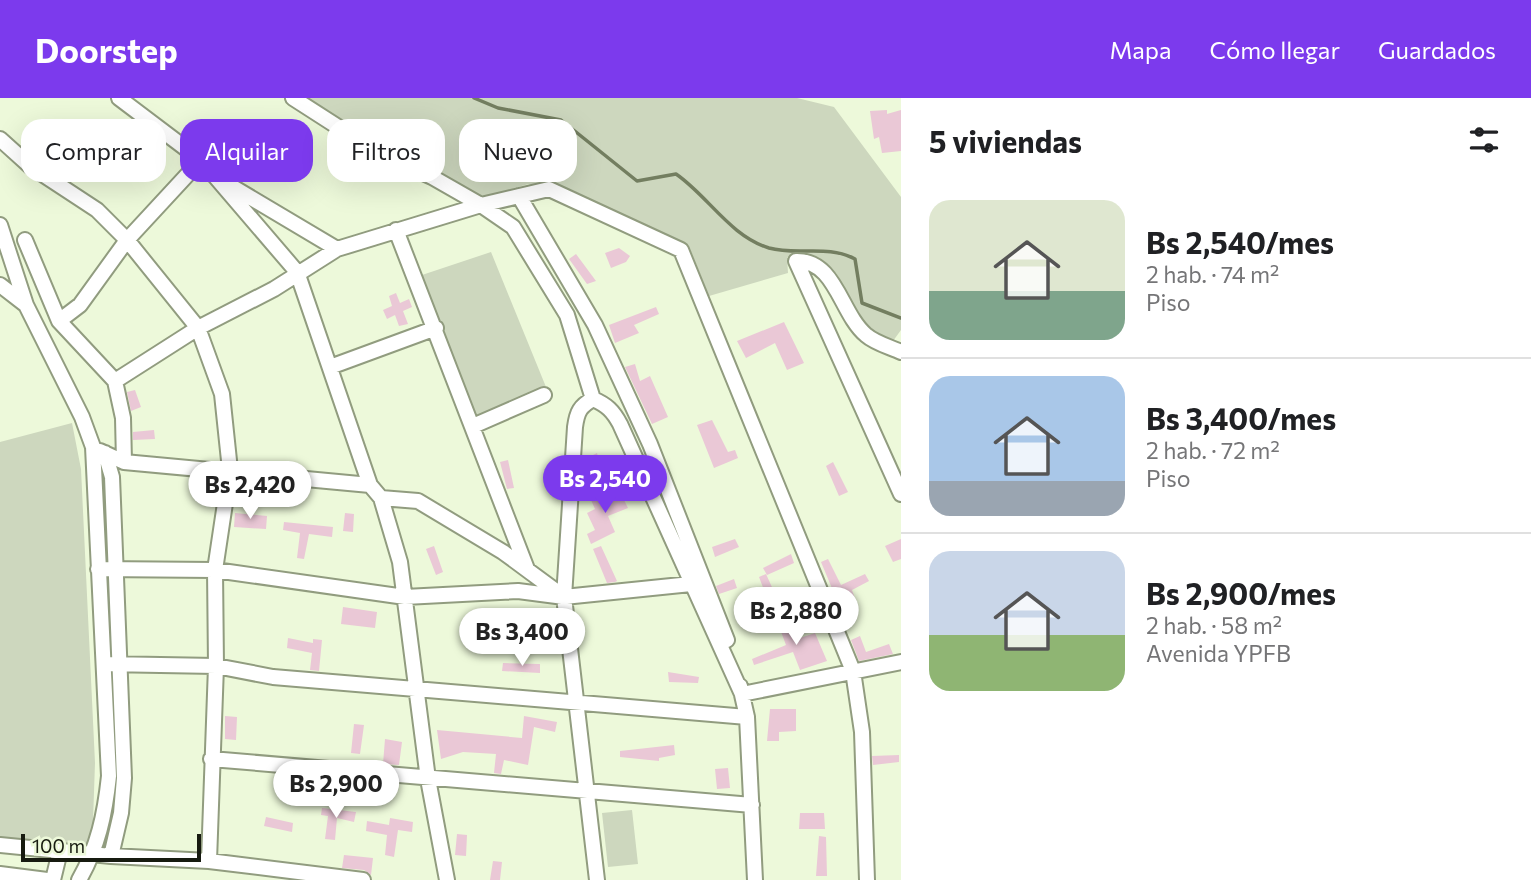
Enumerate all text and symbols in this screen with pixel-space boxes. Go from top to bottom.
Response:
text: Doorstep [35,29,178,70]
text: Mapa [1109,35,1172,64]
text: Cómo llegar [1210,35,1340,64]
text: Guardados [1378,35,1496,64]
chip: Comprar [21,119,166,182]
chip: Alquilar [180,119,313,182]
chip: Filtros [327,119,445,182]
chip: Nuevo [459,119,577,182]
icon: filters [1465,121,1503,159]
text: 5 viviendas [929,122,1082,159]
text: Bs 2,540/mes [1146,223,1334,260]
icon: home [985,228,1069,312]
text: 2 hab. · 74 m² [1146,260,1279,288]
text: Piso [1146,288,1191,316]
text: Bs 3,400/mes [1146,399,1336,436]
icon: home [985,404,1069,488]
text: 2 hab. · 72 m² [1146,436,1280,464]
pin: Bs 2,540 [533,456,677,515]
pin: Bs 2,420 [178,462,322,521]
text: Bs 2,540 [559,464,651,492]
text: Piso [1146,464,1191,492]
text: Bs 2,420 [204,470,296,498]
text: Bs 2,900/mes [1146,574,1336,611]
icon: home [985,579,1069,663]
pin: Bs 2,880 [724,588,868,647]
text: Bs 2,880 [750,596,842,624]
pin: Bs 3,400 [450,608,594,668]
text: 2 hab. · 58 m² [1146,611,1282,639]
text: Bs 3,400 [475,617,569,645]
text: Avenida YPFB [1146,639,1291,667]
pin: Bs 2,900 [264,760,408,820]
text: Bs 2,900 [289,769,383,797]
scale bar [21,831,201,863]
text: 100 m [32,834,85,857]

